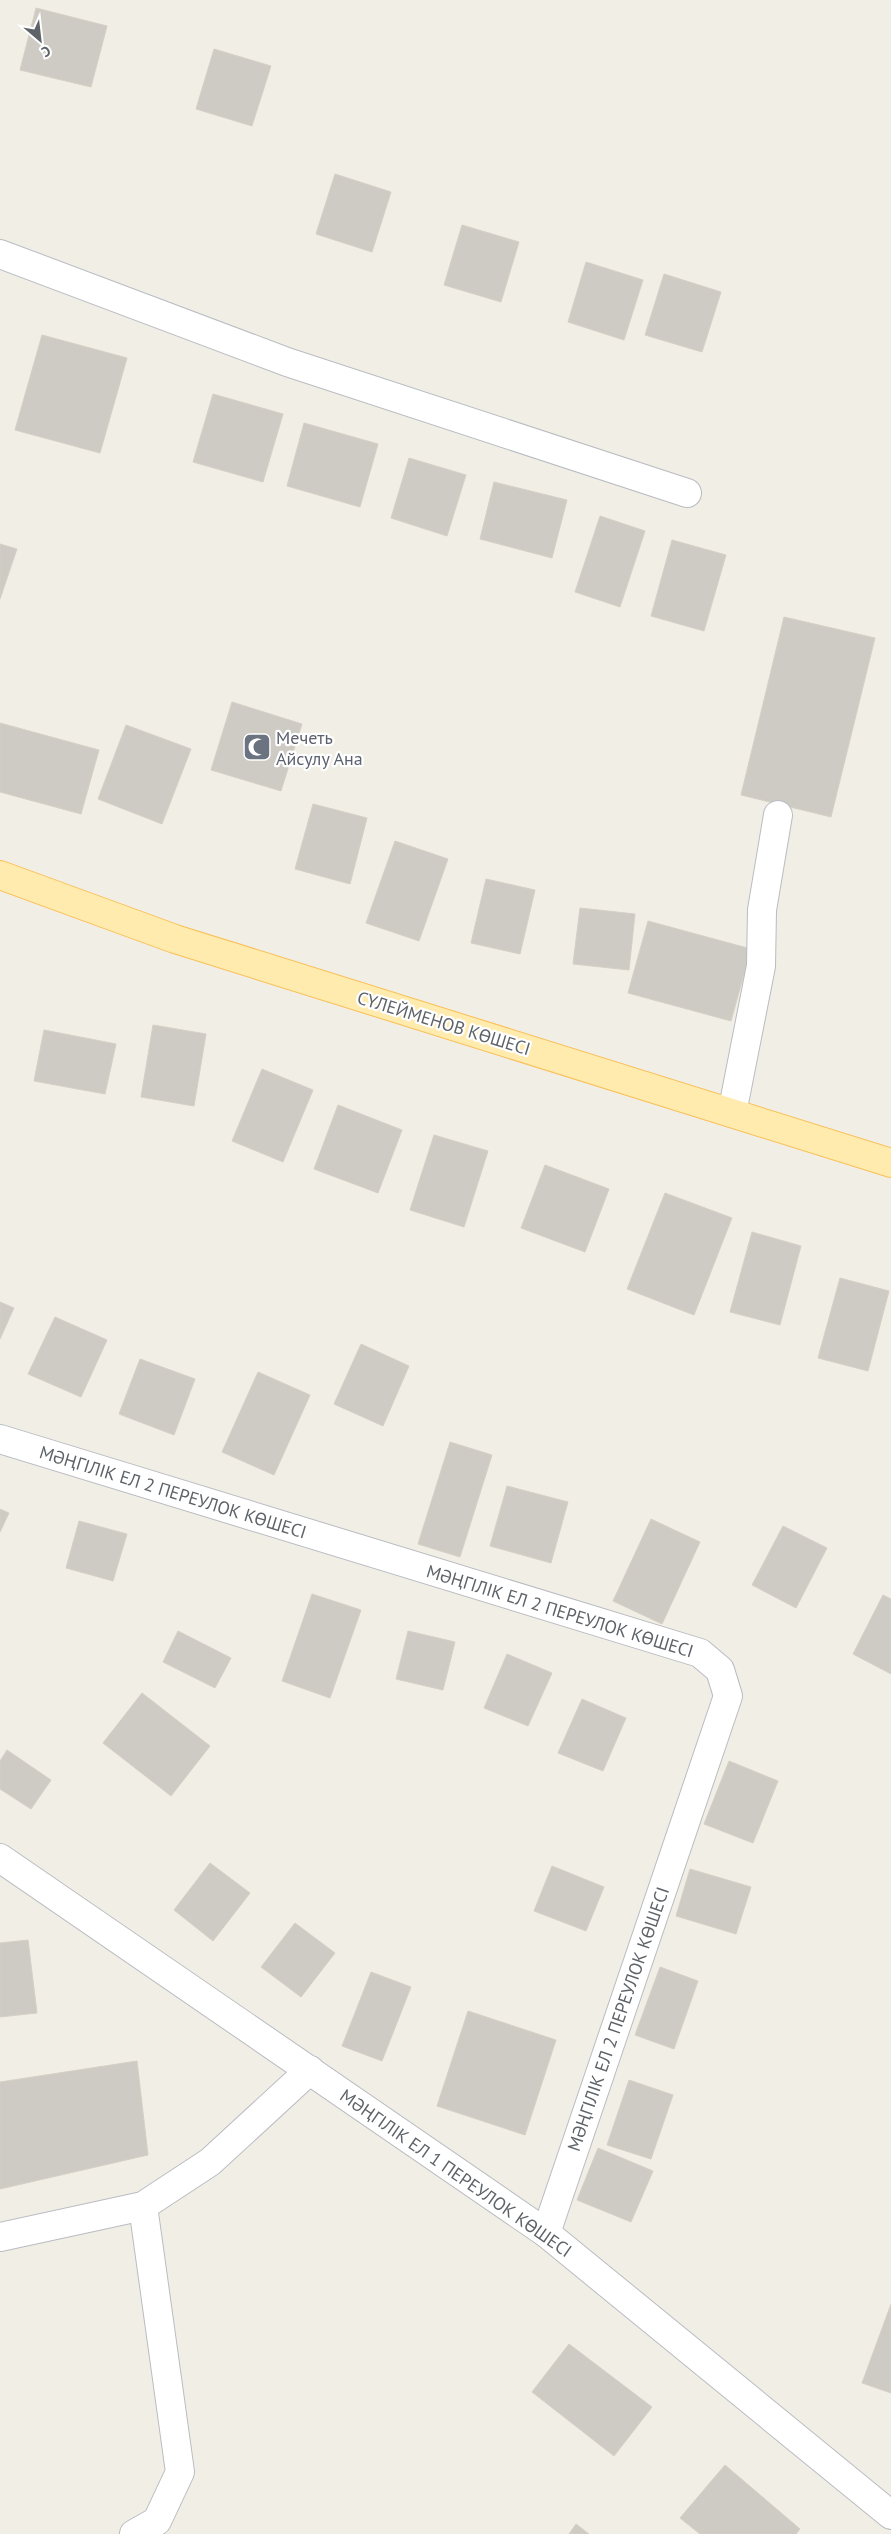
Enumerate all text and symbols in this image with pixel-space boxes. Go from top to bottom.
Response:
north arrow [15,15,65,65]
text: С [38,42,54,61]
place label: Мечеть Айсулу Ана [276,726,363,770]
mosque icon: Мечеть Айсулу Ана [242,732,272,762]
street label: СҮЛЕЙМЕНОВ КӨШЕСІ [355,986,533,1060]
street label: МӘҢГІЛІК ЕЛ 2 ПЕРЕУЛОК КӨШЕСІ [37,1440,309,1544]
street label: МӘҢГІЛІК ЕЛ 2 ПЕРЕУЛОК КӨШЕСІ [424,1559,696,1663]
street label: МӘҢГІЛІК ЕЛ 2 ПЕРЕУЛОК КӨШЕСІ [562,1884,674,2154]
street label: МӘҢГІЛІК ЕЛ 1 ПЕРЕУЛОК КӨШЕСІ [336,2084,576,2262]

